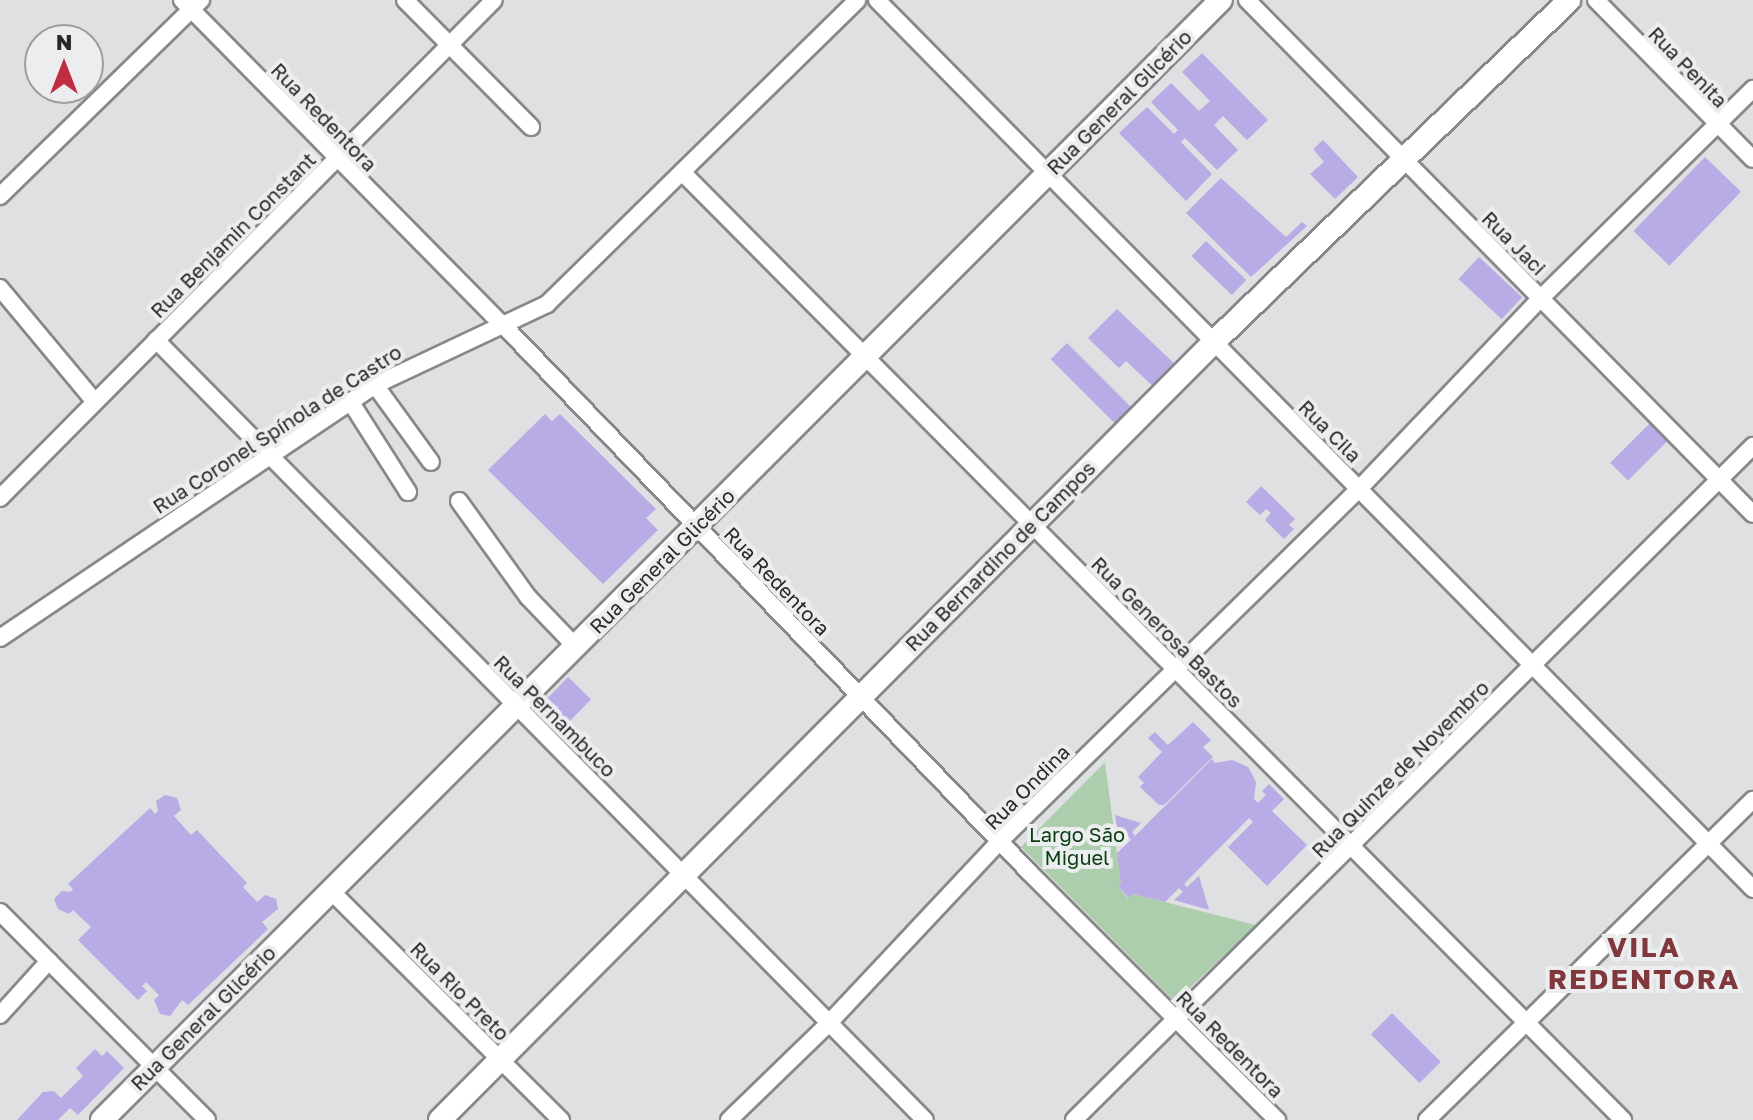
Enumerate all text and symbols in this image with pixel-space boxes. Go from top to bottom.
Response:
street label: Rua Penita [1644,22,1732,112]
north arrow [24,24,104,104]
street label: Rua General Glicério [1042,25,1196,179]
text: N [56,28,72,55]
street label: Rua Redentora [266,58,382,176]
street label: Rua Benjamin Constant [145,147,321,323]
street label: Rua Jaci [1477,206,1551,280]
street label: Rua Coronel Spínola de Castro [148,340,406,518]
street label: Rua Cila [1294,395,1366,467]
street label: Rua Bernardino de Campos [900,456,1100,656]
street label: Rua General Glicério [585,484,739,638]
street label: Rua Redentora [719,522,835,640]
street label: Rua Generosa Bastos [1087,552,1247,712]
street label: Rua Pernambuco [489,650,621,782]
street label: Rua Quinze de Novembro [1306,675,1494,863]
street label: Rua Ondina [980,740,1074,834]
park label: Largo São Miguel [1029,823,1125,870]
district label: VILA REDENTORA [1548,930,1740,996]
street label: Rua Rio Preto [406,937,514,1045]
street label: Rua General Glicério [126,941,280,1095]
street label: Rua Redentora [1171,985,1289,1103]

